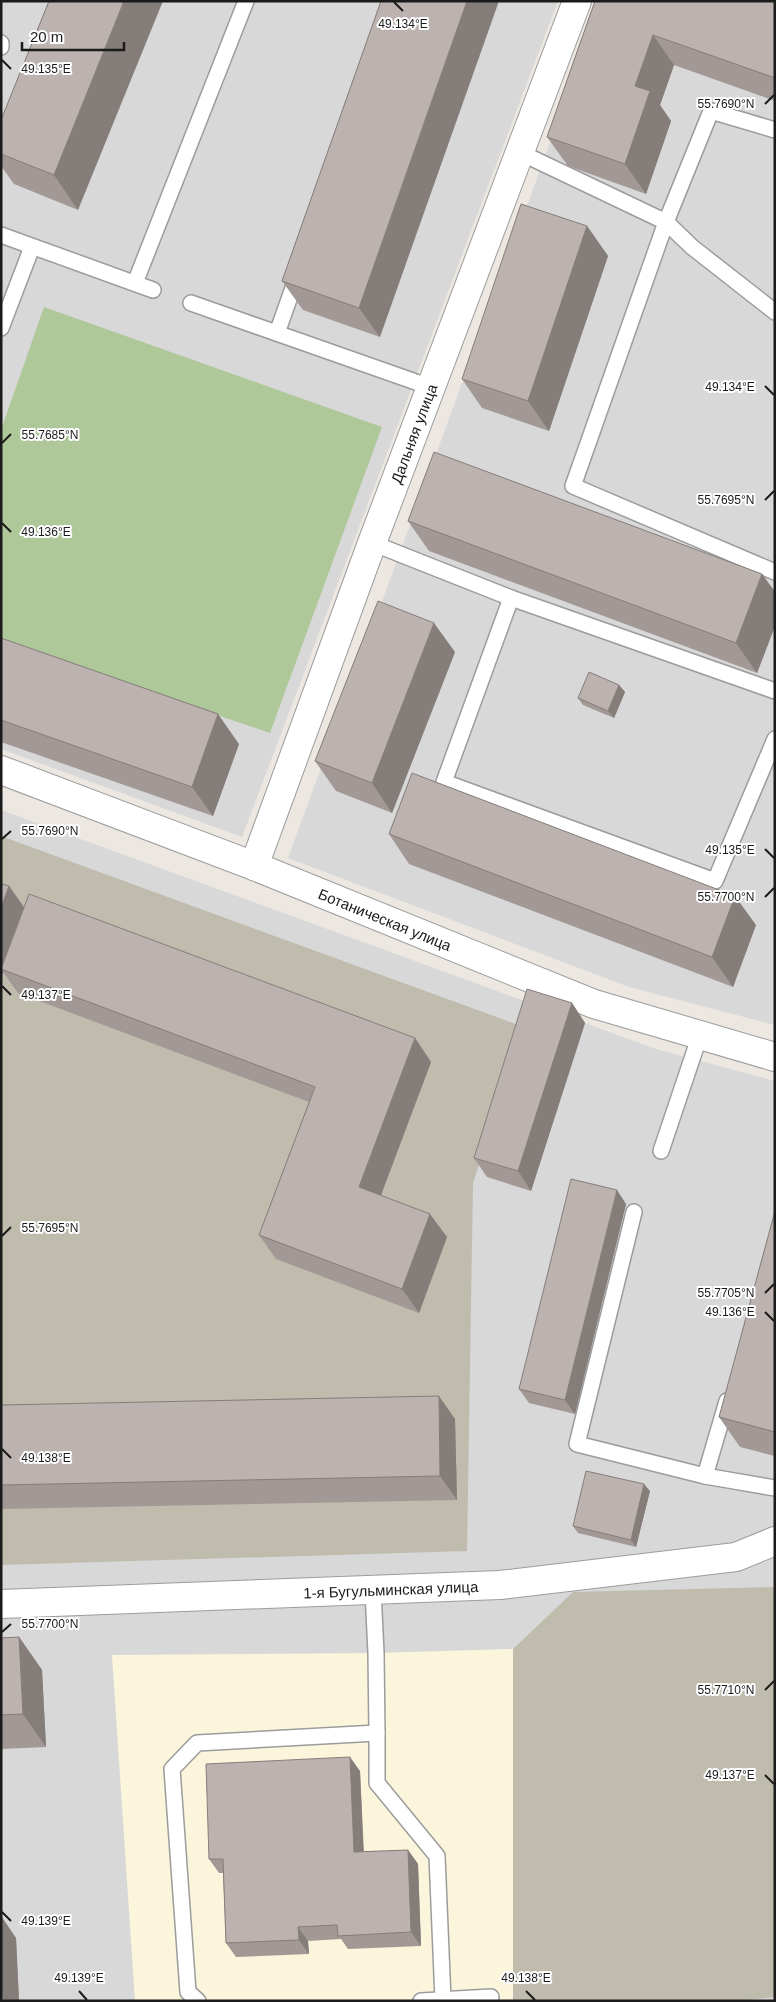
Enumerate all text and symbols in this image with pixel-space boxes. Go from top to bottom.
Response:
text: 49.134°E [378,17,428,31]
scale bar [22,20,125,52]
text: 20 m [30,28,63,45]
text: 49.135°E [21,62,71,76]
text: 55.7690°N [698,97,754,111]
text: 49.134°E [705,380,755,394]
street label: Дальняя улица [387,381,440,486]
text: 55.7685°N [22,428,78,442]
text: 55.7695°N [698,493,754,507]
text: 49.136°E [21,525,71,539]
text: 55.7690°N [22,824,78,838]
text: 49.135°E [705,843,755,857]
street label: Ботаническая улица [316,885,455,954]
text: 55.7700°N [698,890,754,904]
text: 49.137°E [21,988,71,1002]
text: 55.7695°N [22,1221,78,1235]
text: 55.7705°N [698,1286,754,1300]
text: 49.136°E [705,1305,755,1319]
text: 49.138°E [21,1451,71,1465]
street label: 1-я Бугульминская улица [303,1577,479,1601]
text: 55.7700°N [22,1617,78,1631]
text: 55.7710°N [698,1683,754,1697]
text: 49.137°E [705,1768,755,1782]
text: 49.139°E [21,1914,71,1928]
text: 49.139°E [54,1971,104,1985]
text: 49.138°E [501,1971,551,1985]

